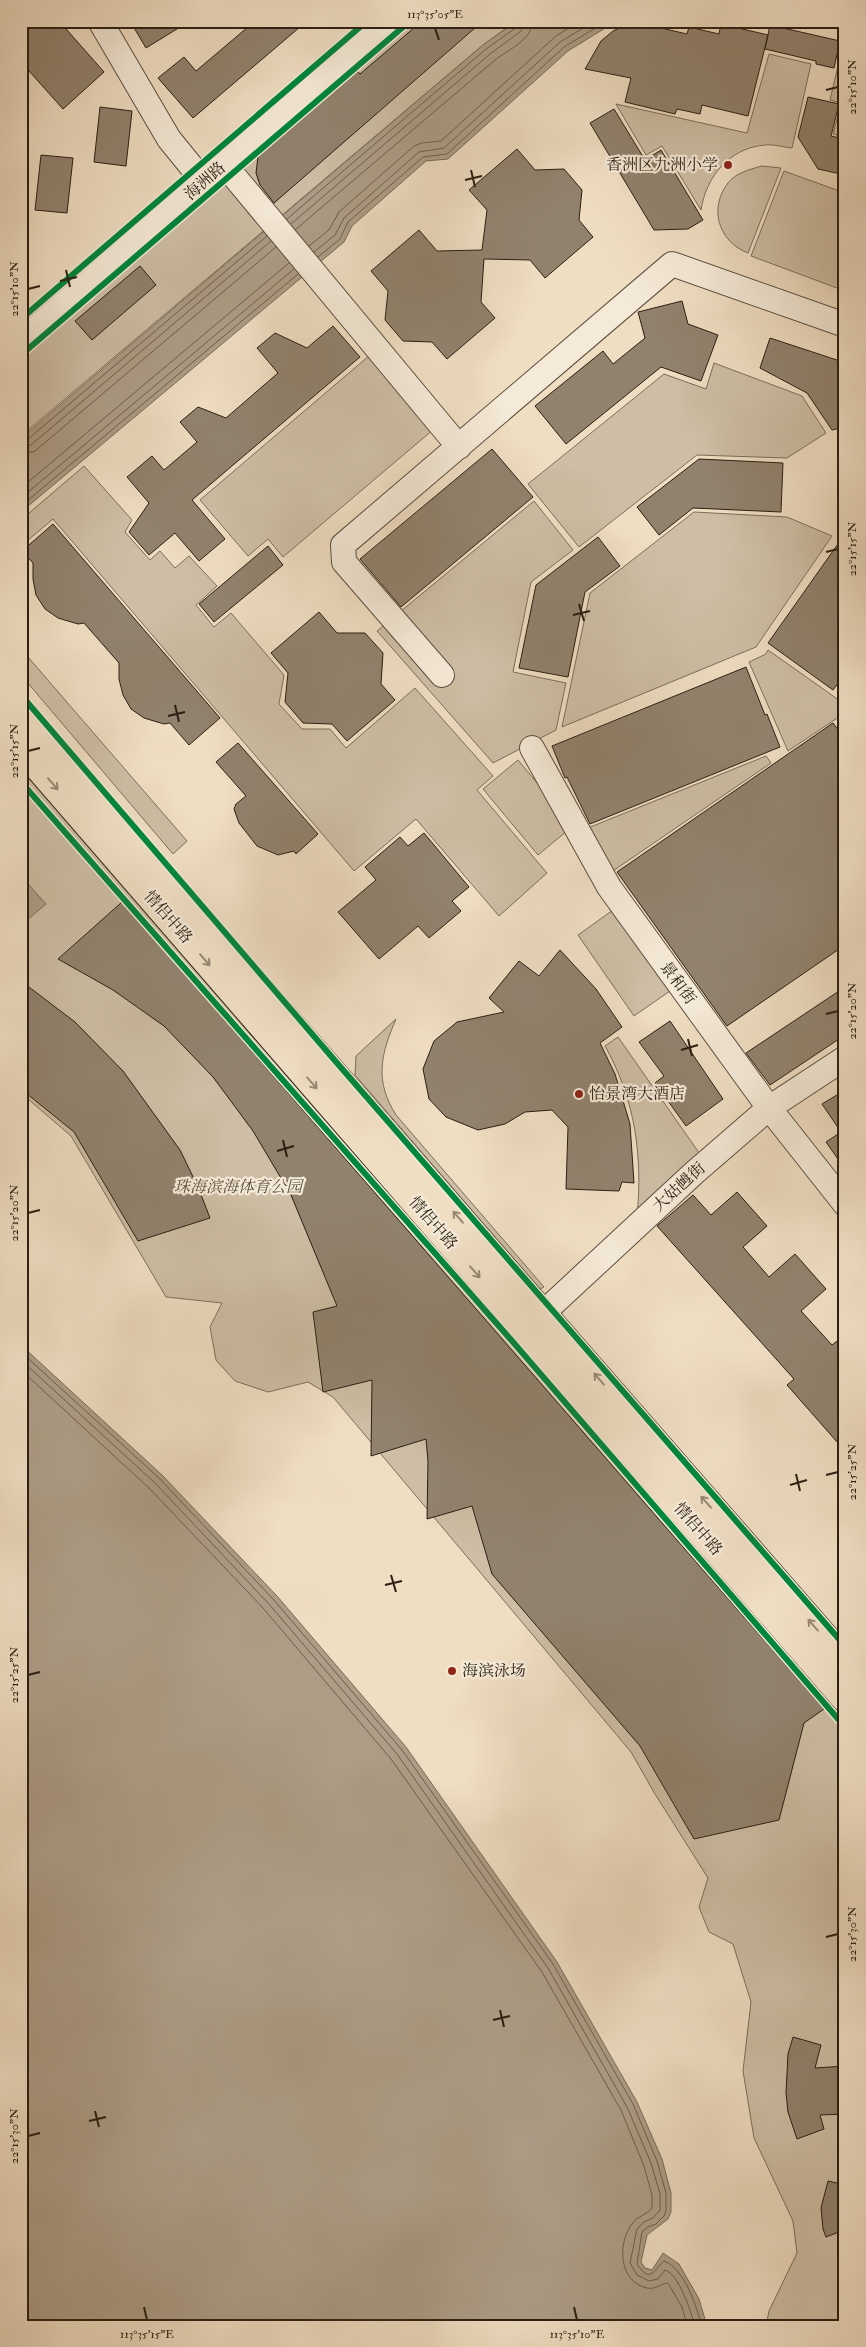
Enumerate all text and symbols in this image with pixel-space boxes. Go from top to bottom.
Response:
text: 113°35'05"E [407,7,463,22]
text: 22°15'10"N [845,59,860,115]
place label: 香洲区九洲小学 [606,155,718,175]
street label: 海洲路 [180,158,230,204]
marker: 香洲区九洲小学 [722,159,734,171]
text: 22°15'10"N [7,261,22,317]
text: 22°15'15"N [845,522,860,576]
text: 22°15'15"N [7,724,22,778]
one-way arrow [47,778,59,791]
street label: 情侣中路 [139,886,197,948]
one-way arrow [200,953,211,966]
street label: 景和街 [656,958,700,1008]
text: 22°15'20"N [845,982,860,1040]
one-way arrow [306,1076,317,1089]
place label: 怡景湾大酒店 [589,1084,685,1104]
marker: 怡景湾大酒店 [573,1088,585,1100]
street label: 大姑乸街 [649,1158,709,1216]
park label: 珠海滨海体育公园 [174,1177,305,1197]
text: 22°15'20"N [7,1184,22,1242]
street label: 情侣中路 [404,1192,462,1254]
one-way arrow [452,1211,464,1224]
one-way arrow [470,1265,481,1278]
one-way arrow [594,1373,605,1386]
text: 22°15'25"N [845,1444,860,1500]
one-way arrow [701,1496,712,1509]
street label: 情侣中路 [669,1498,727,1560]
one-way arrow [807,1618,818,1631]
text: 22°15'25"N [7,1647,22,1703]
place label: 海滨泳场 [462,1661,526,1681]
marker: 海滨泳场 [446,1665,458,1677]
text: 22°15'30"N [845,1906,860,1962]
text: 22°15'30"N [7,2108,22,2164]
text: 113°35'15"E [120,2327,174,2342]
text: 113°35'10"E [550,2327,605,2342]

